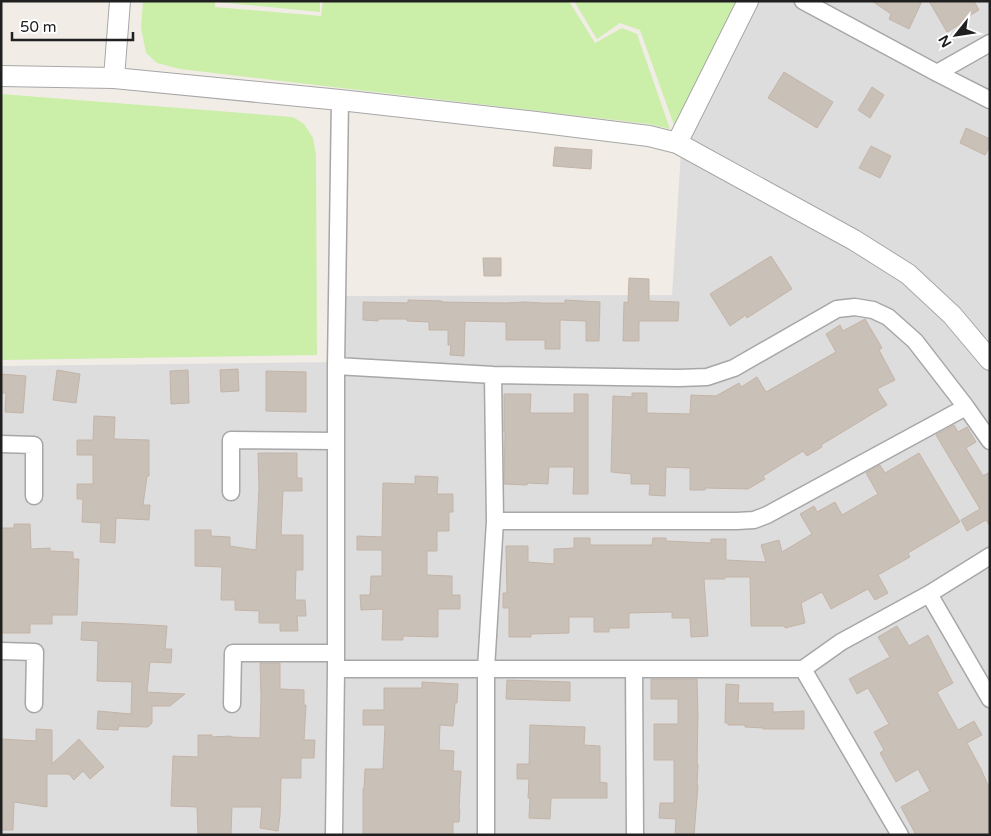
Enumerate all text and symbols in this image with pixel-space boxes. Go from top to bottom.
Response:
scale bar [12,10,134,42]
north arrow [931,10,981,60]
text: 50 m [20,18,57,36]
text: N [935,32,955,50]

